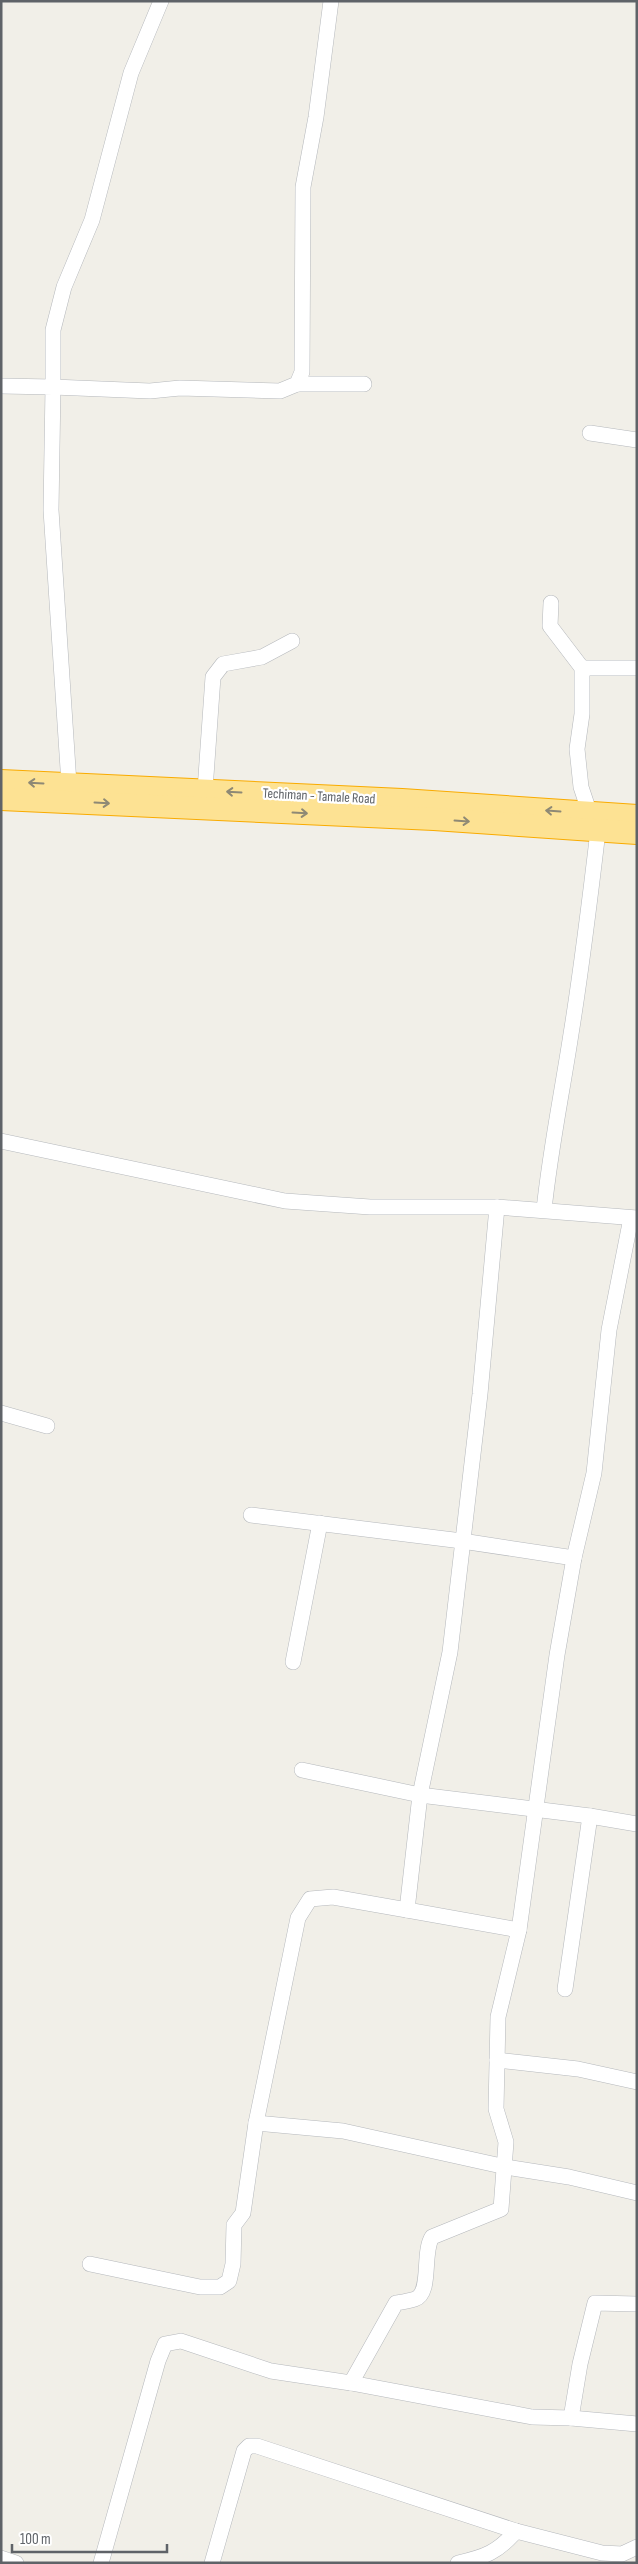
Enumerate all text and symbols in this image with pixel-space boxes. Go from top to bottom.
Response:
one-way arrow [29,778,45,787]
street label: Techiman - Tamale Road [262,785,376,807]
one-way arrow [226,787,242,796]
one-way arrow [94,799,110,808]
one-way arrow [545,806,561,816]
one-way arrow [291,808,307,817]
one-way arrow [454,817,470,826]
scale bar [12,2522,168,2554]
text: 100 m [20,2530,51,2549]

